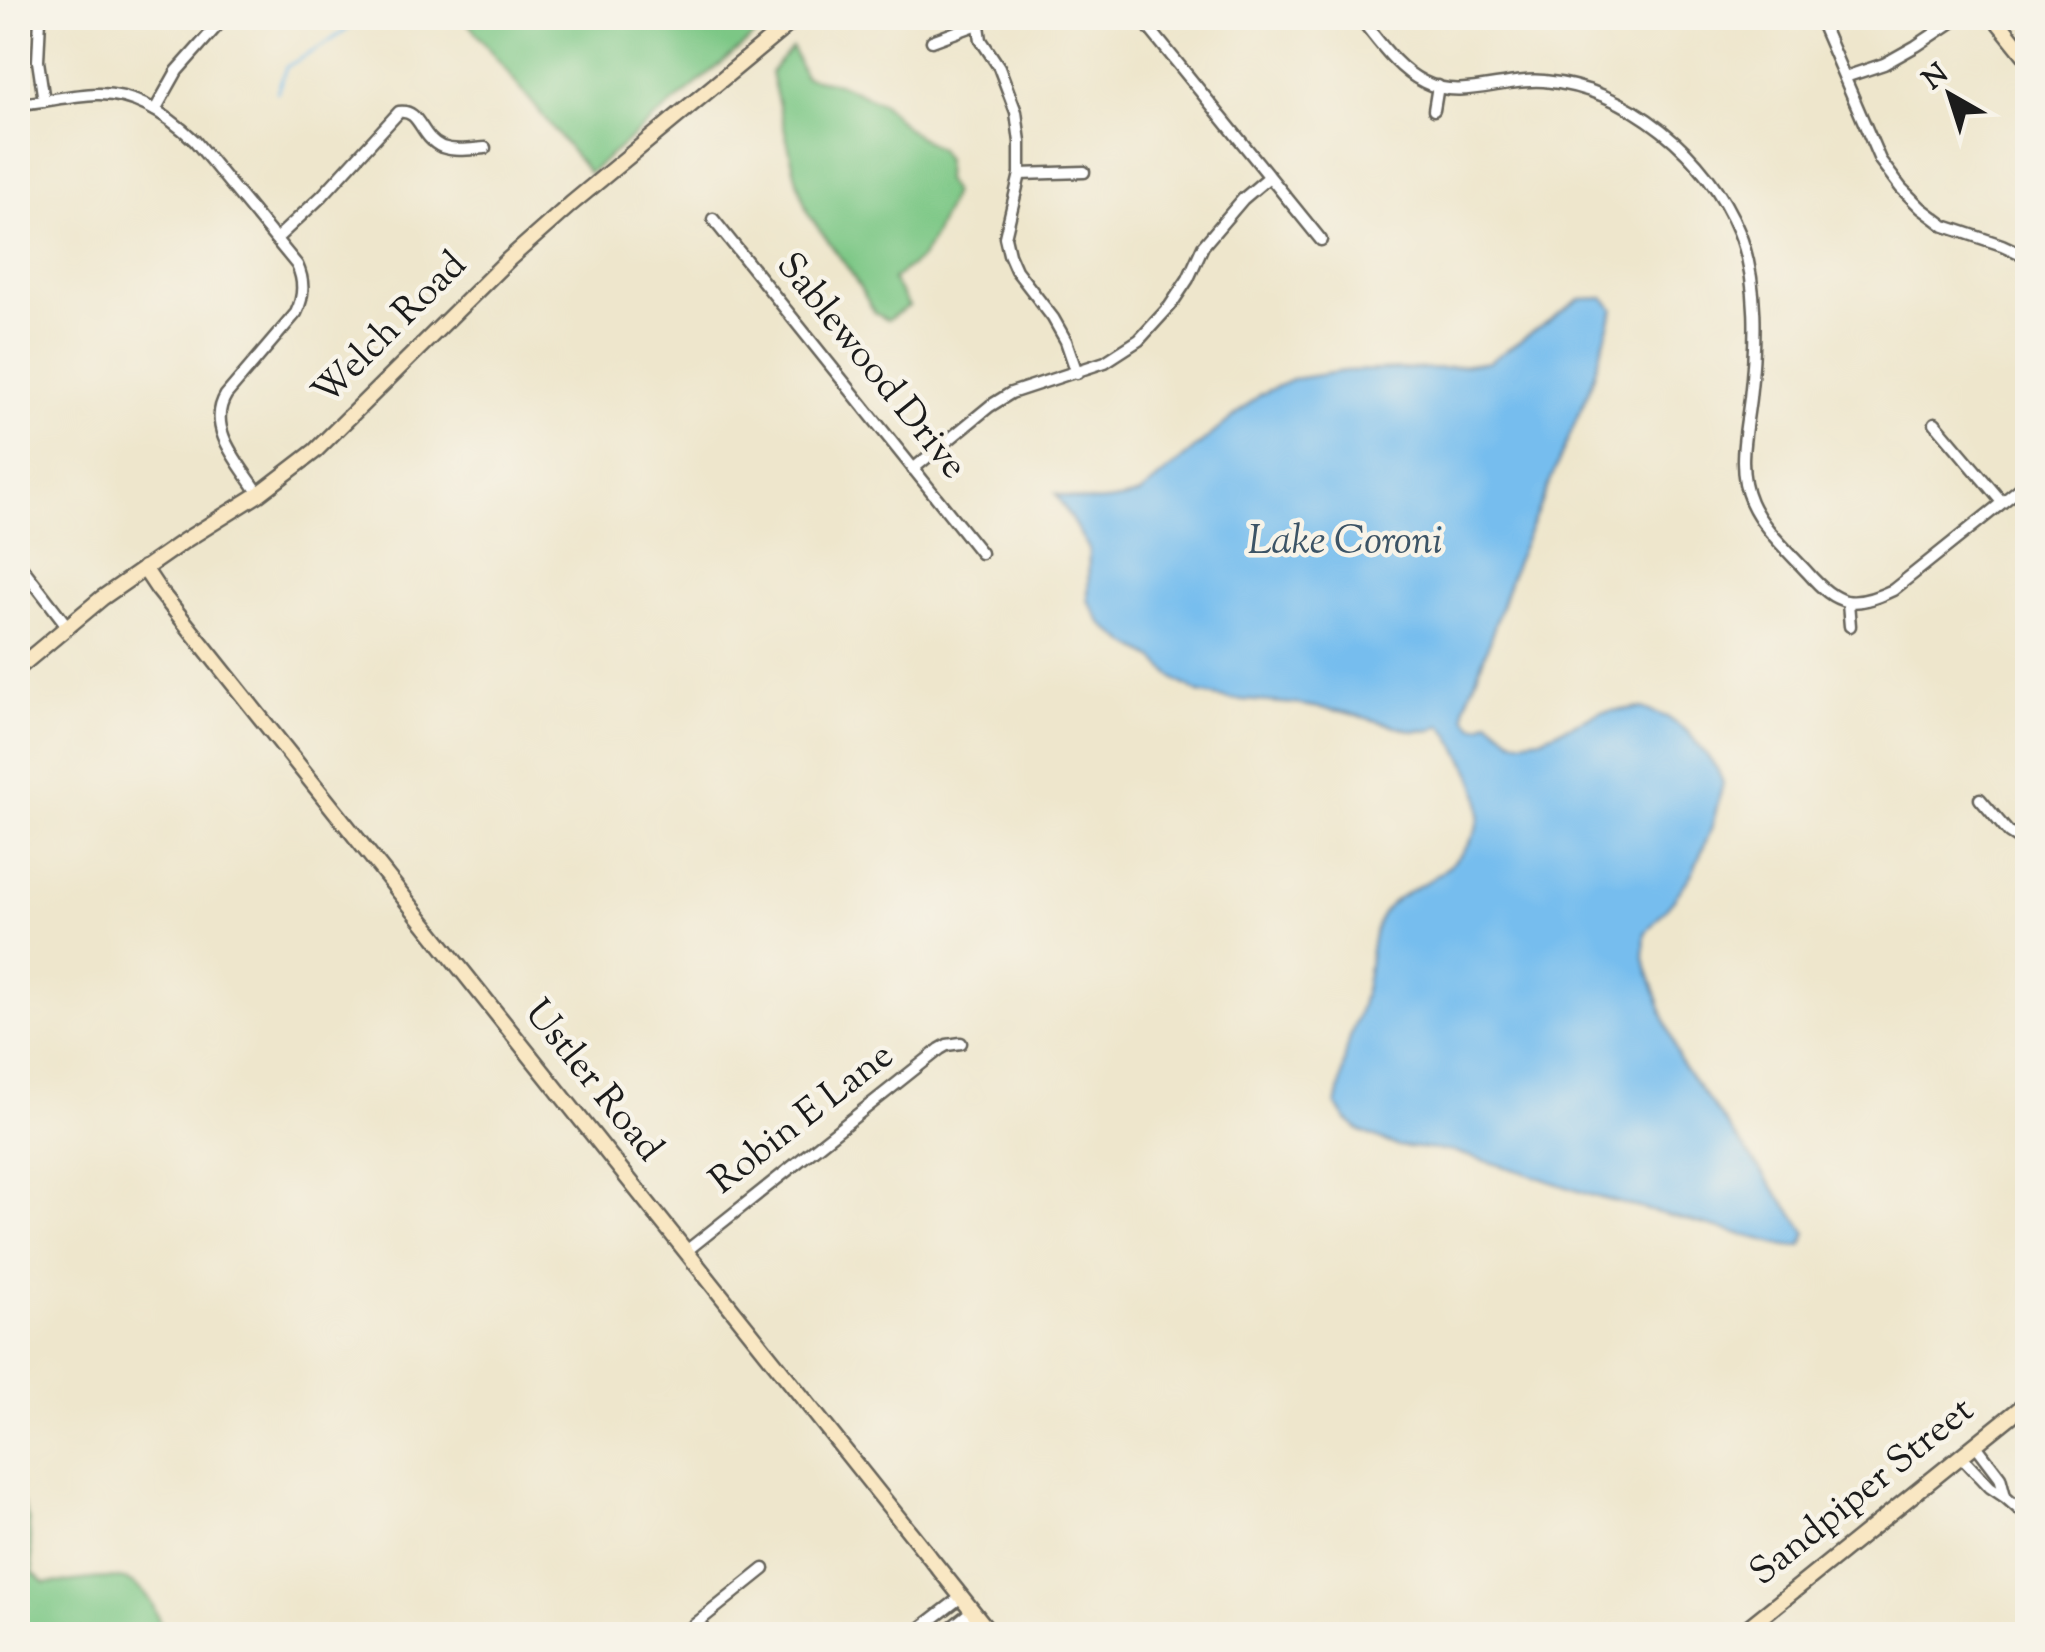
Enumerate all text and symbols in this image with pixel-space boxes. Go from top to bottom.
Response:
north arrow [1900,45,2000,145]
text: N [1915,55,1957,100]
street label: Welch Road [302,241,480,419]
street label: Sablewood Drive [762,242,978,492]
water label: Lake Coroni [1247,515,1443,572]
street label: Ustler Road [510,989,674,1175]
street label: Robin E Lane [700,1031,906,1209]
street label: Sandpiper Street [1739,1386,1987,1600]

